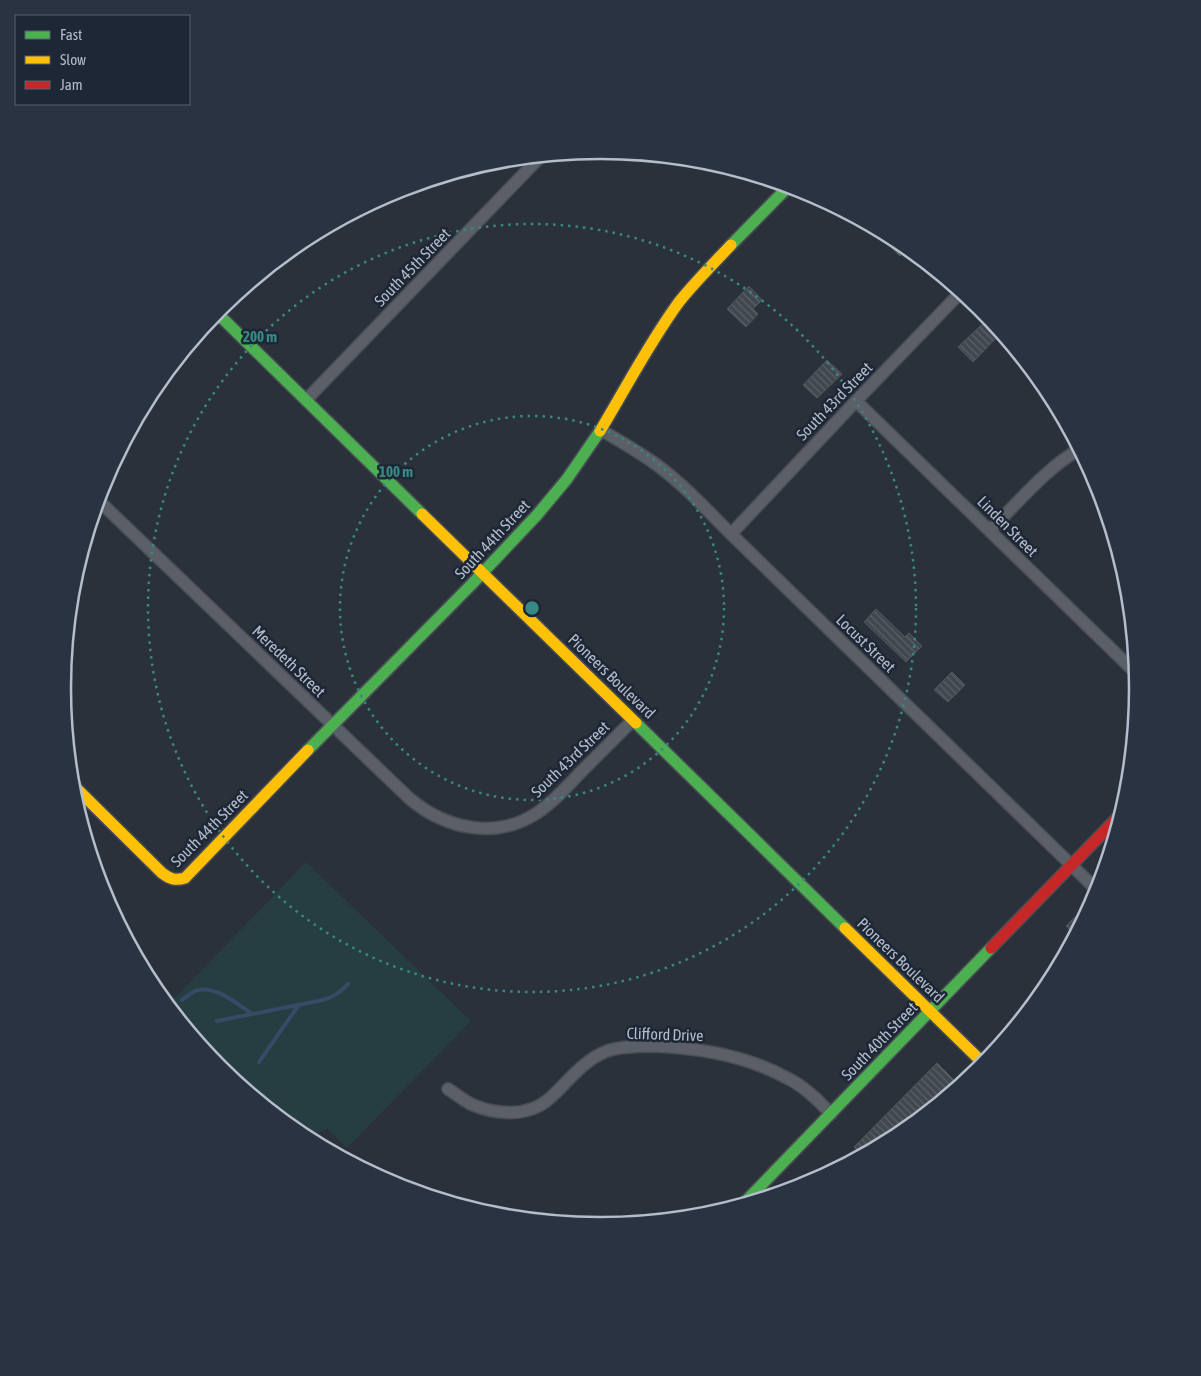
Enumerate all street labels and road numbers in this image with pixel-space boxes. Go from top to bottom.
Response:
street label: South 45th Street [370,224,454,310]
street label: South 43rd Street [792,358,876,444]
street label: Linden Street [974,492,1042,560]
street label: South 44th Street [451,496,533,582]
street label: Locust Street [833,611,899,676]
street label: Meredeth Street [249,622,329,701]
street label: Pioneers Boulevard [565,630,659,722]
street label: South 43rd Street [527,717,613,801]
street label: South 44th Street [167,786,251,870]
street label: Pioneers Boulevard [854,914,948,1006]
street label: South 40th Street [837,998,921,1084]
street label: Clifford Drive [626,1024,704,1044]

